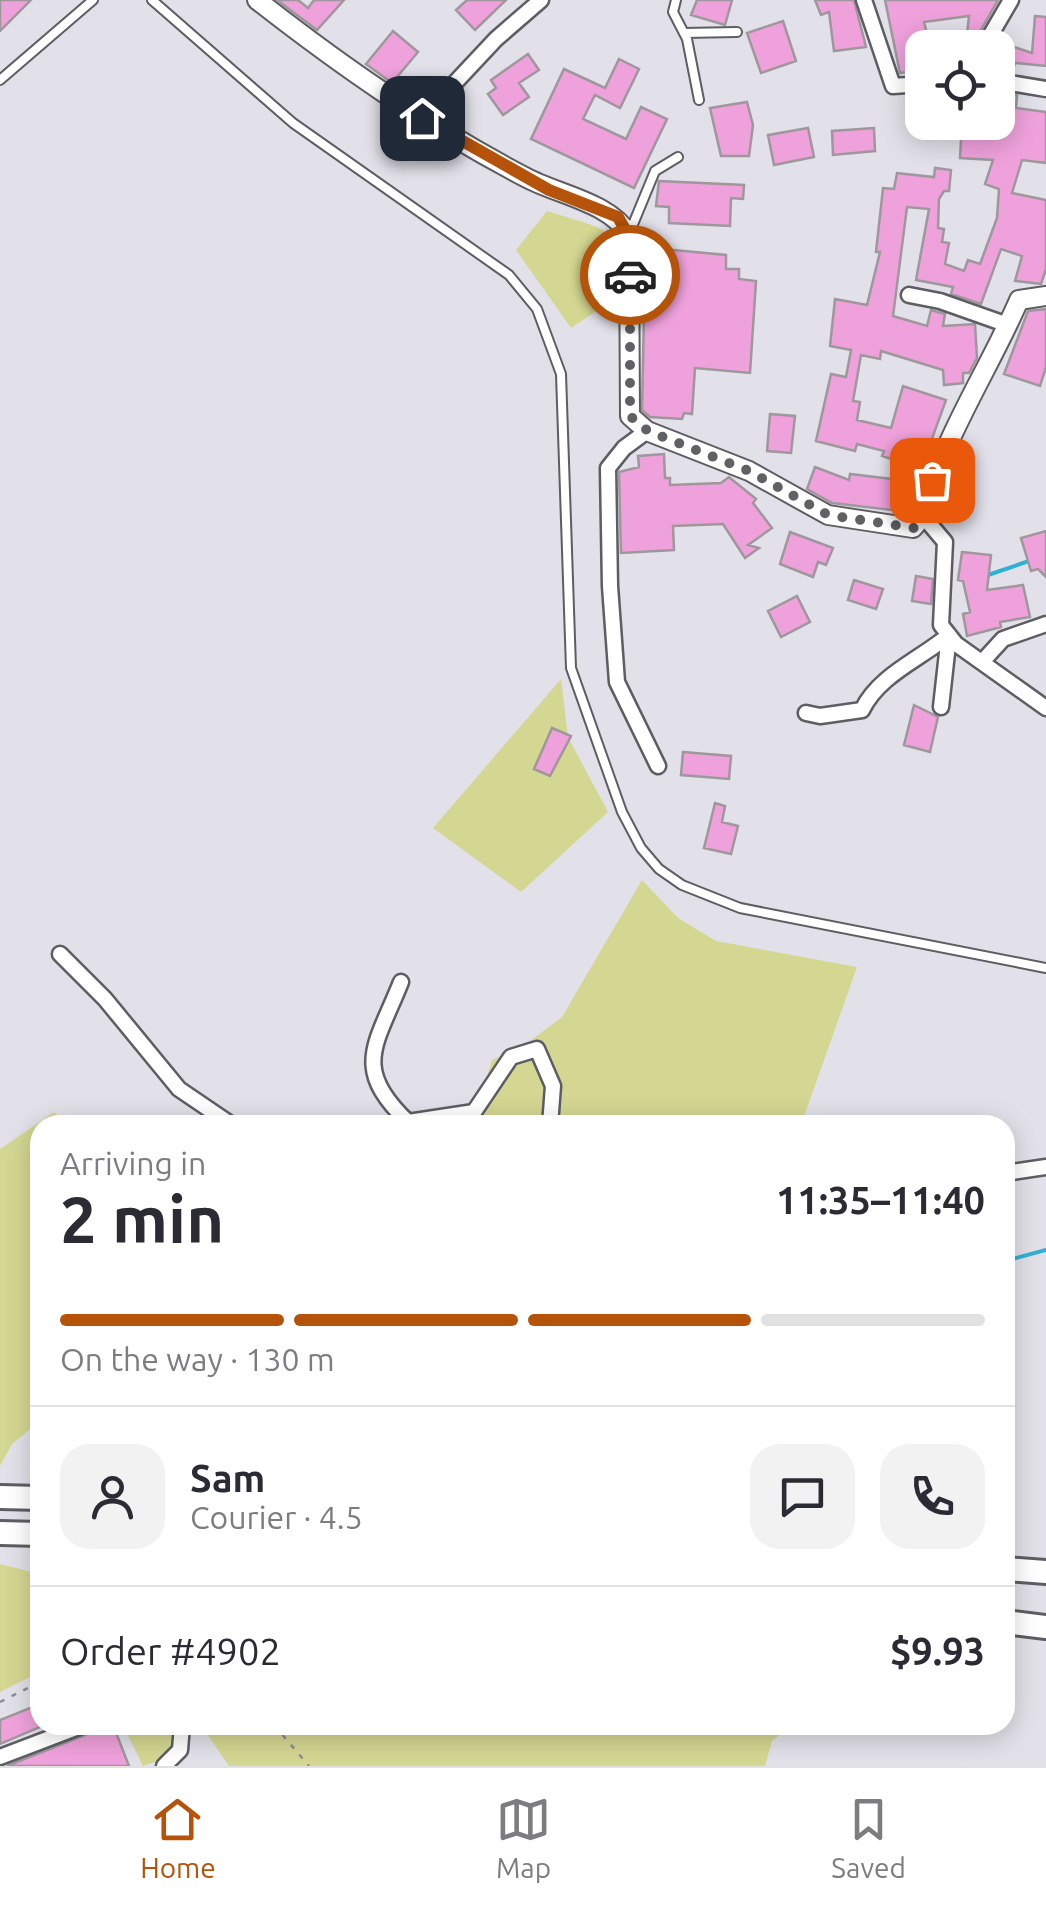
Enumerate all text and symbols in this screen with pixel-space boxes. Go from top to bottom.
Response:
map controls [905,30,1015,140]
button: locate [905,30,1015,140]
pin [380,76,465,161]
icon: home [395,91,450,146]
courier [580,225,680,325]
icon: car [603,248,658,303]
pin [890,438,975,523]
icon: bag [905,453,960,508]
text: Arriving in [60,1145,206,1181]
text: 11:35–11:40 [776,1179,985,1221]
text: 2 min [60,1182,224,1255]
text: On the way · 130 m [60,1341,335,1377]
button: person [60,1444,165,1549]
button: chat [750,1444,855,1549]
button: phone [880,1444,985,1549]
text: Sam [190,1457,265,1499]
text: Courier · 4.5 [190,1499,363,1535]
text: Order #4902 [60,1630,281,1672]
text: $9.93 [890,1630,985,1672]
tab: Home [140,1792,216,1883]
tab: Map [496,1792,551,1883]
tab: Saved [831,1792,906,1883]

